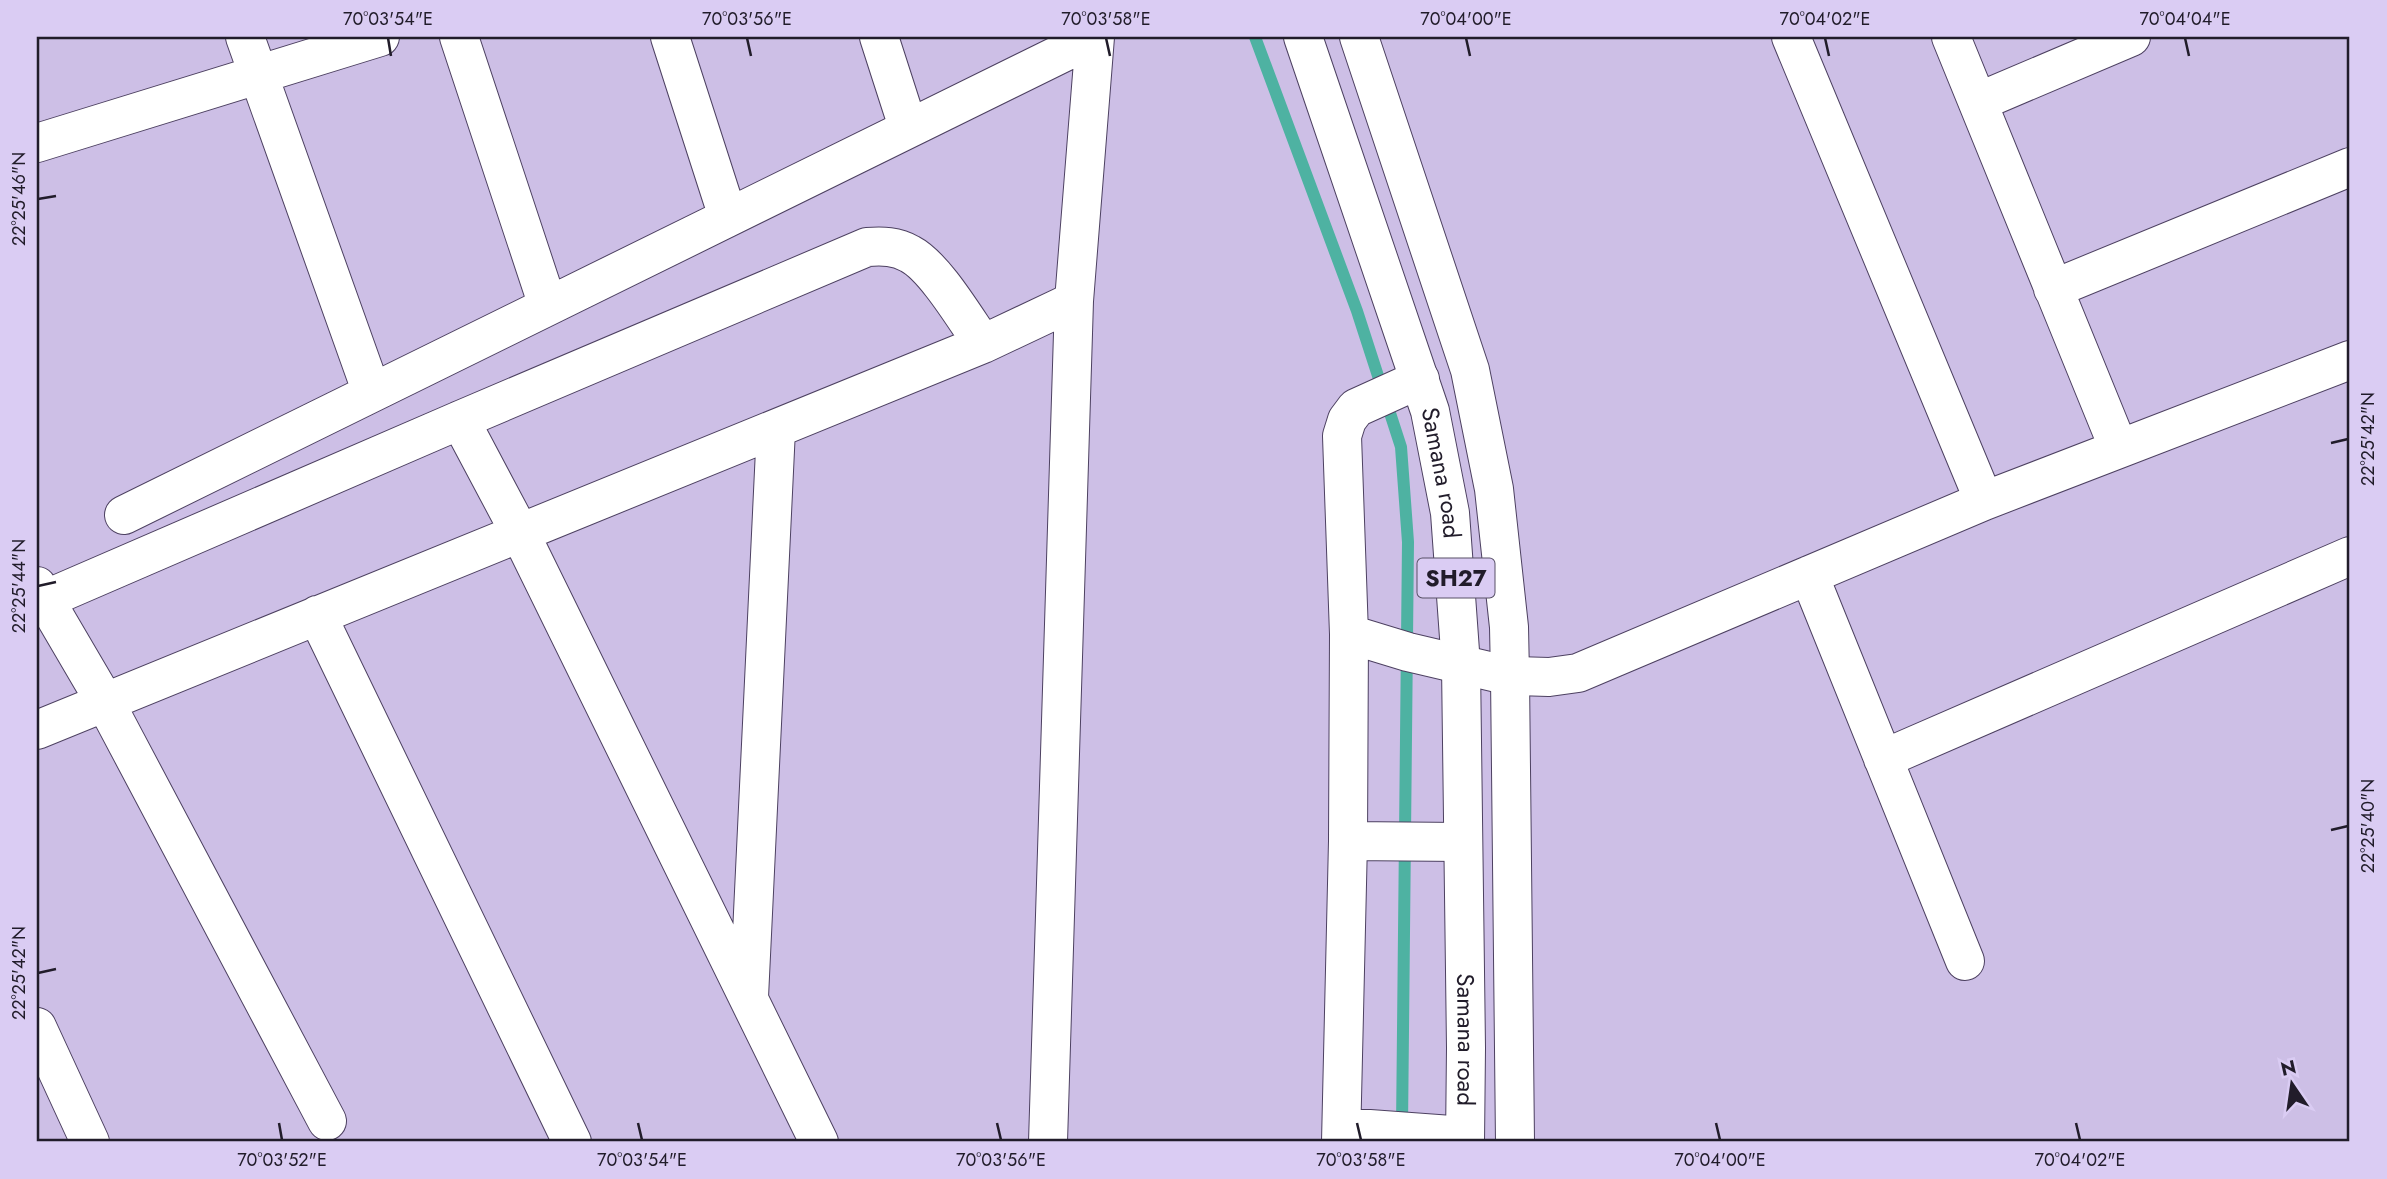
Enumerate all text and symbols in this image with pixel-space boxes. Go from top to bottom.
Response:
text: 70°03'54"E [343,6,433,32]
text: 70°03'56"E [702,6,792,32]
text: 70°03'58"E [1061,6,1151,32]
text: 70°04'00"E [1420,6,1512,32]
text: 70°04'02"E [1780,6,1871,32]
text: 70°04'04"E [2139,6,2231,32]
text: 22°25'46"N [6,152,32,246]
text: 22°25'42"N [2355,392,2381,486]
street label: Samana road [1413,404,1470,540]
text: 22°25'44"N [6,539,32,633]
road number: SH27 [1418,558,1494,598]
text: 22°25'40"N [2355,779,2381,873]
text: 22°25'42"N [6,926,32,1020]
street label: Samana road [1448,973,1484,1106]
north arrow [2258,1050,2328,1120]
text: N [2278,1053,2299,1083]
text: 70°03'52"E [237,1147,327,1173]
text: 70°03'54"E [597,1147,687,1173]
text: 70°03'56"E [956,1147,1046,1173]
text: 70°03'58"E [1316,1147,1406,1173]
text: 70°04'00"E [1674,1147,1766,1173]
text: 70°04'02"E [2035,1147,2126,1173]

